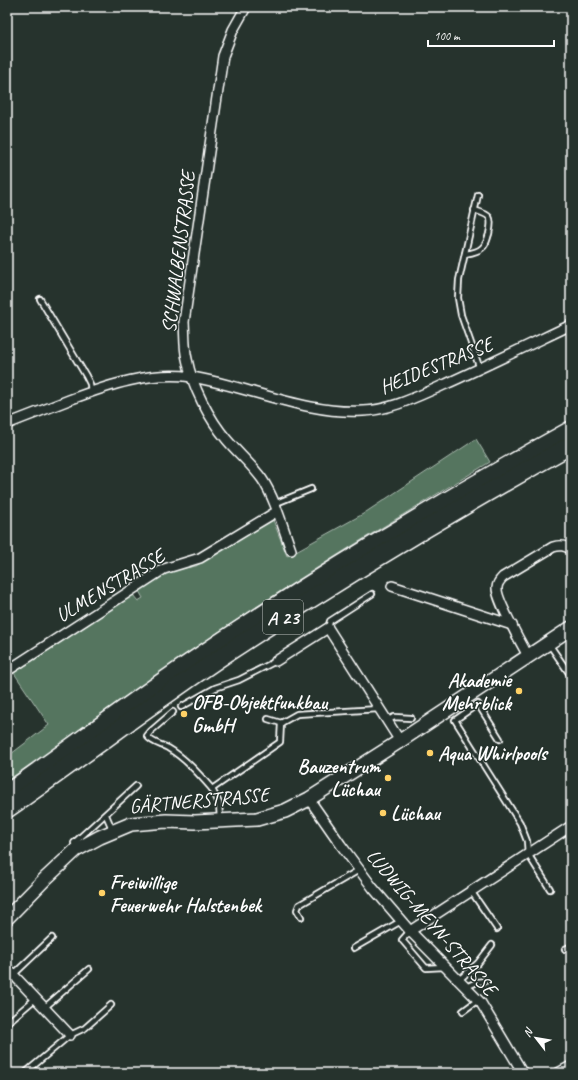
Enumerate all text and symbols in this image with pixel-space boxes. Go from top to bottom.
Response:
scale bar [428,22,554,48]
text: 100 m [434,28,461,44]
street label: SCHWALBENSTRASSE [156,167,201,334]
street label: HEIDESTRASSE [376,330,499,400]
street label: ULMENSTRASSE [51,542,171,628]
road number: A 23 [263,600,303,634]
place label: Akademie Mehrblick [442,668,513,716]
marker: Akademie Mehrblick [514,686,524,696]
place label: OFB-Objektfunkbau GmbH [192,690,329,738]
marker: OFB-Objektfunkbau GmbH [179,709,189,719]
place label: Aqua Whirlpools [438,741,549,766]
marker: Aqua Whirlpools [425,748,435,758]
place label: Bauzentrum Lüchau [298,754,382,802]
marker: Bauzentrum Lüchau [383,773,393,783]
street label: GÄRTNERSTRASSE [128,782,273,819]
place label: Lüchau [391,801,441,826]
marker: Lüchau [378,808,388,818]
street label: LUDWIG-MEYN-STRASSE [361,844,504,1003]
place label: Freiwillige Feuerwehr Halstenbek [110,870,264,918]
marker: Freiwillige Feuerwehr Halstenbek [97,888,107,898]
north arrow [516,1018,556,1058]
text: N [520,1024,536,1039]

